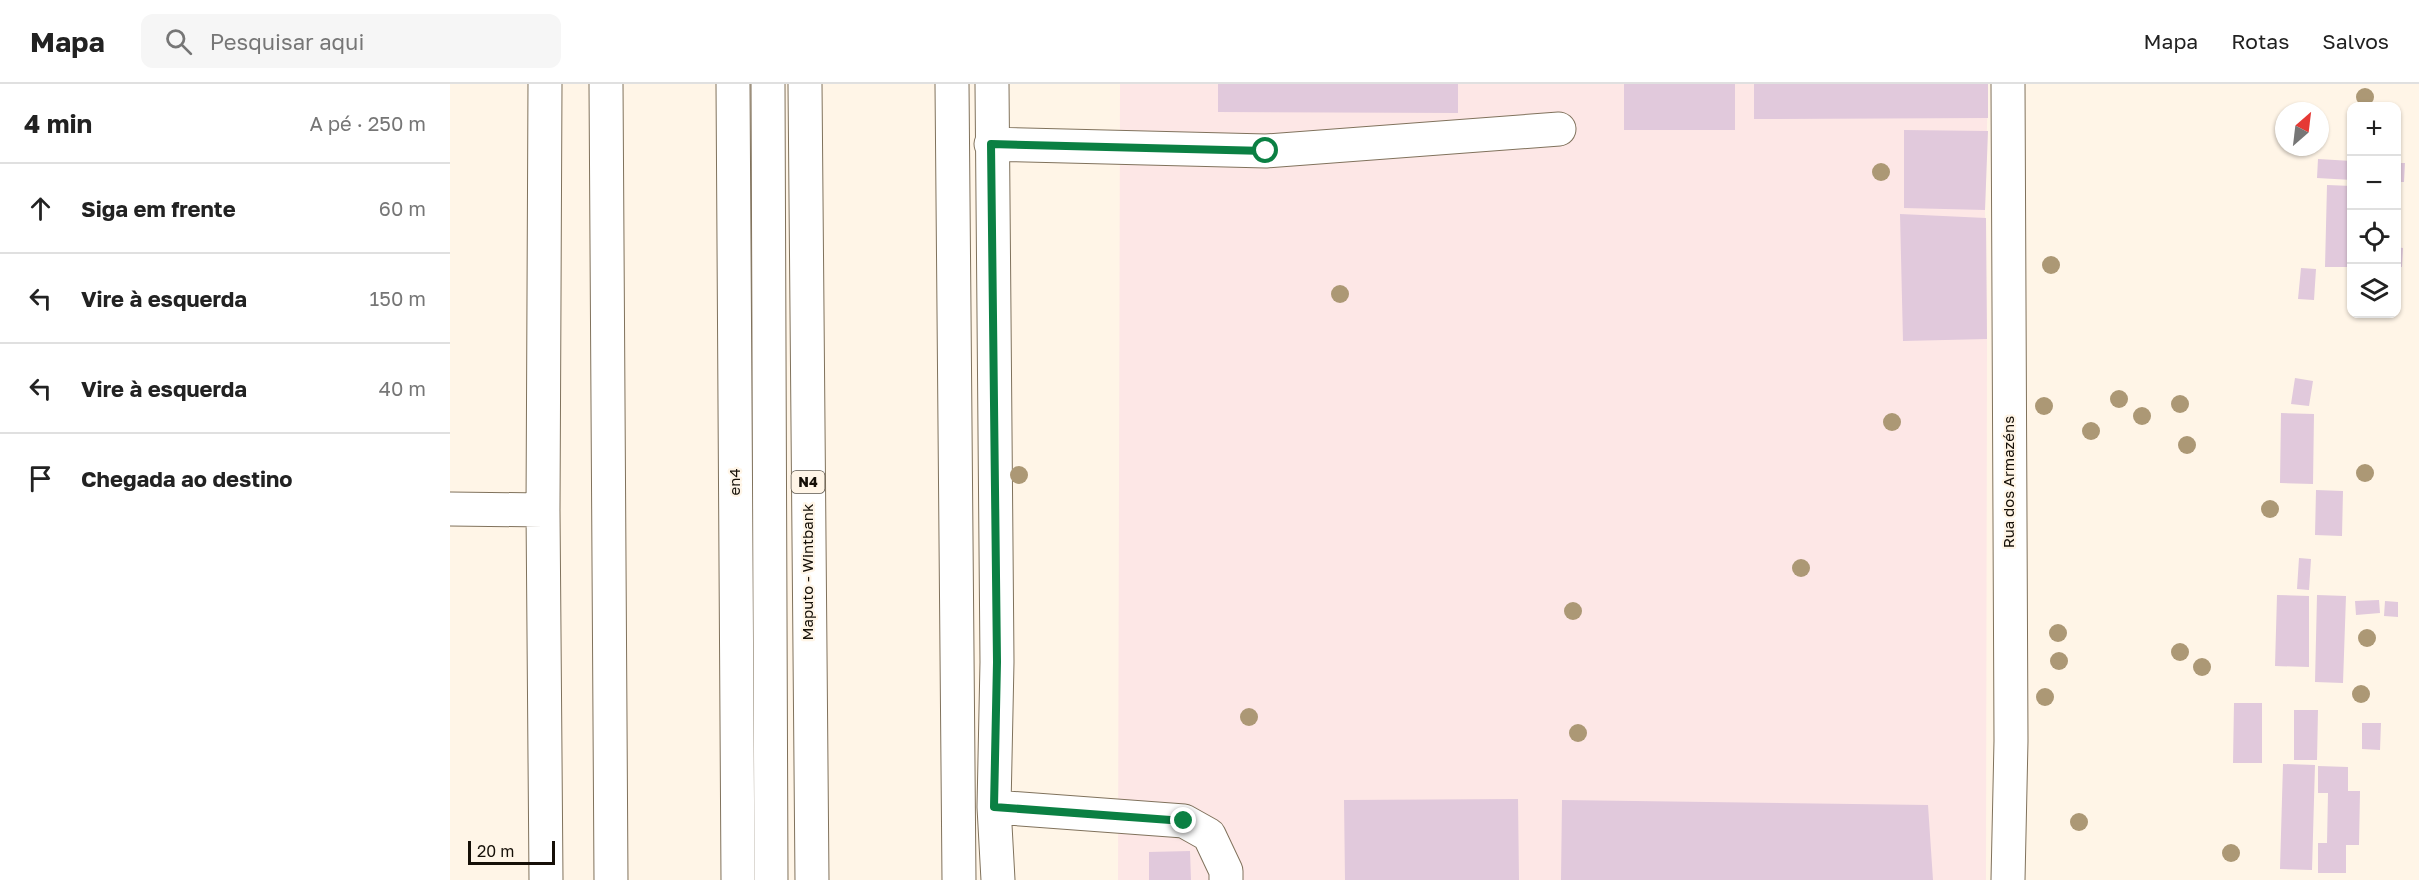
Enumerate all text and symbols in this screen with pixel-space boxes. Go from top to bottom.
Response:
search box [141,14,561,68]
text: Mapa [30,25,105,58]
icon: search [162,25,195,58]
text: Pesquisar aqui [210,28,364,55]
text: Mapa [2144,28,2198,54]
text: Rotas [2231,28,2289,54]
text: Salvos [2322,28,2389,54]
north arrow [2275,102,2329,156]
map controls [2347,102,2401,318]
button: + [2347,102,2401,156]
text: 4 min [24,108,92,139]
text: A pé · 250 m [309,111,426,135]
route start [1252,137,1278,163]
button: − [2347,156,2401,210]
icon: ahead [24,192,57,225]
text: Siga em frente [81,195,236,222]
text: 60 m [379,196,426,220]
button: locate [2347,210,2401,264]
button: layers [2347,264,2401,318]
icon: left [24,282,57,315]
text: Vire à esquerda [81,285,247,312]
text: 150 m [370,286,426,310]
icon: left [24,372,57,405]
text: Vire à esquerda [81,375,247,402]
text: 40 m [379,376,426,400]
street label: Rua dos Armazéns [1999,416,2017,548]
icon: arrive [24,462,57,495]
text: Chegada ao destino [81,465,293,492]
street label: en4 [725,468,743,496]
road number: N4 [792,471,824,493]
street label: Maputo - Wintbank [798,503,816,640]
route end [1170,807,1196,833]
scale bar [468,838,555,866]
text: 20 m [477,841,514,861]

